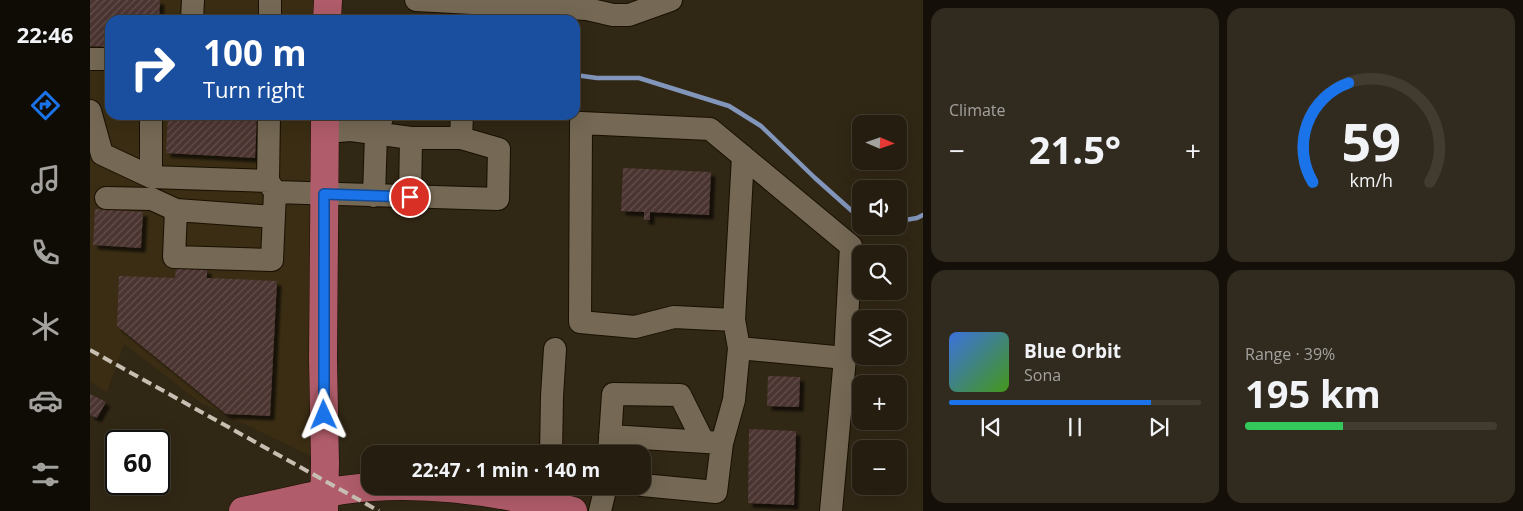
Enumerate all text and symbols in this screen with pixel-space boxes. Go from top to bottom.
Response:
text: 22:46 [17,19,73,49]
text: 100 m [203,29,307,76]
icon: right [120,35,185,100]
text: Turn right [203,74,305,104]
icon: directions [28,88,63,123]
text: Climate [949,99,1006,121]
text: 59 [1341,105,1401,176]
north arrow [852,115,908,170]
map controls [852,115,907,495]
text: 21.5° [1029,123,1121,175]
text: − [949,131,965,169]
text: + [1185,131,1201,169]
icon: music [28,162,63,197]
text: km/h [1349,168,1393,192]
pin [389,176,431,218]
button: sound [852,180,907,235]
icon: arrive [396,183,424,211]
icon: phone [28,235,63,270]
button: search [852,245,907,300]
icon: climate [28,309,63,344]
button: layers [852,310,907,365]
text: Blue Orbit [1024,338,1121,364]
text: Range · 39% [1245,343,1335,365]
text: Sona [1024,364,1061,386]
text: 195 km [1245,367,1381,419]
button: + [852,375,907,430]
icon: car [28,383,63,418]
position arrow [297,388,349,440]
icon: previous [977,413,1005,441]
icon: pause [1061,413,1089,441]
icon: next [1145,413,1173,441]
speed limit sign: 60 [105,430,170,495]
button: − [852,440,907,495]
icon: filters [28,457,63,492]
text: 22:47 · 1 min · 140 m [412,457,600,483]

